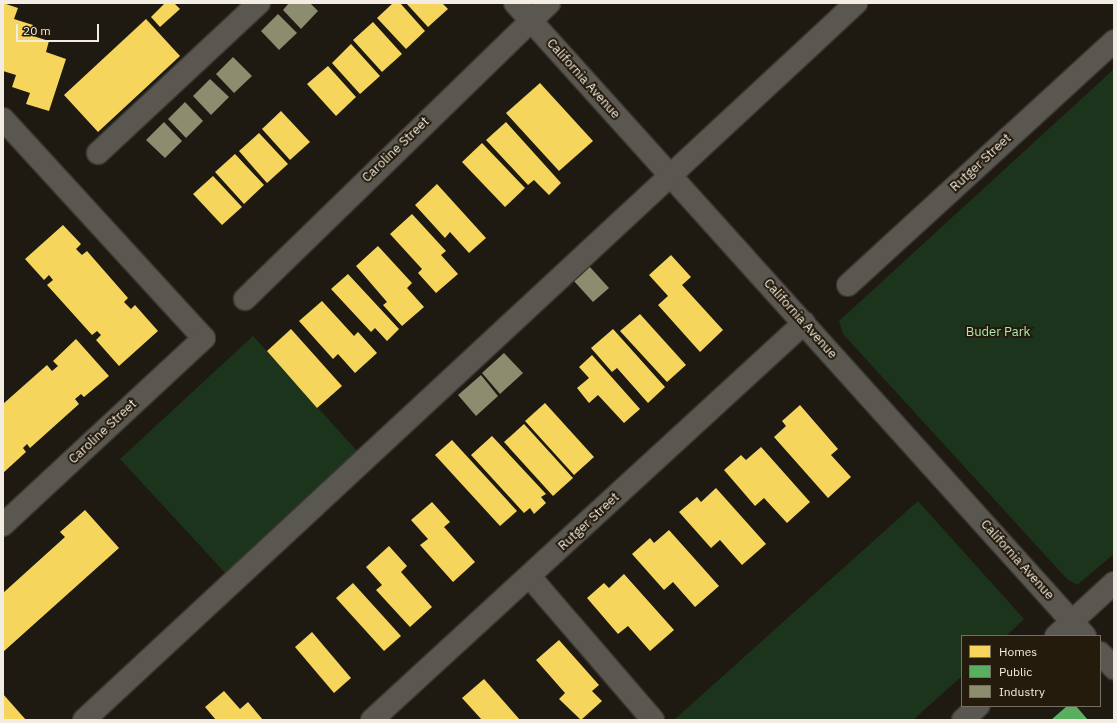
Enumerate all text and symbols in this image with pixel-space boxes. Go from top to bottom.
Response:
scale bar [18,16,101,42]
text: 20 m [23,23,51,38]
street label: California Avenue [543,36,623,122]
street label: Caroline Street [359,114,433,186]
street label: Rutger Street [947,131,1015,195]
street label: California Avenue [760,276,840,362]
park label: Buder Park [966,324,1030,340]
street label: Caroline Street [66,397,140,467]
street label: Rutger Street [555,490,623,554]
street label: California Avenue [977,517,1057,603]
legend [961,635,1101,707]
text: Homes [999,644,1037,659]
text: Public [999,664,1032,679]
text: Industry [999,684,1045,699]

